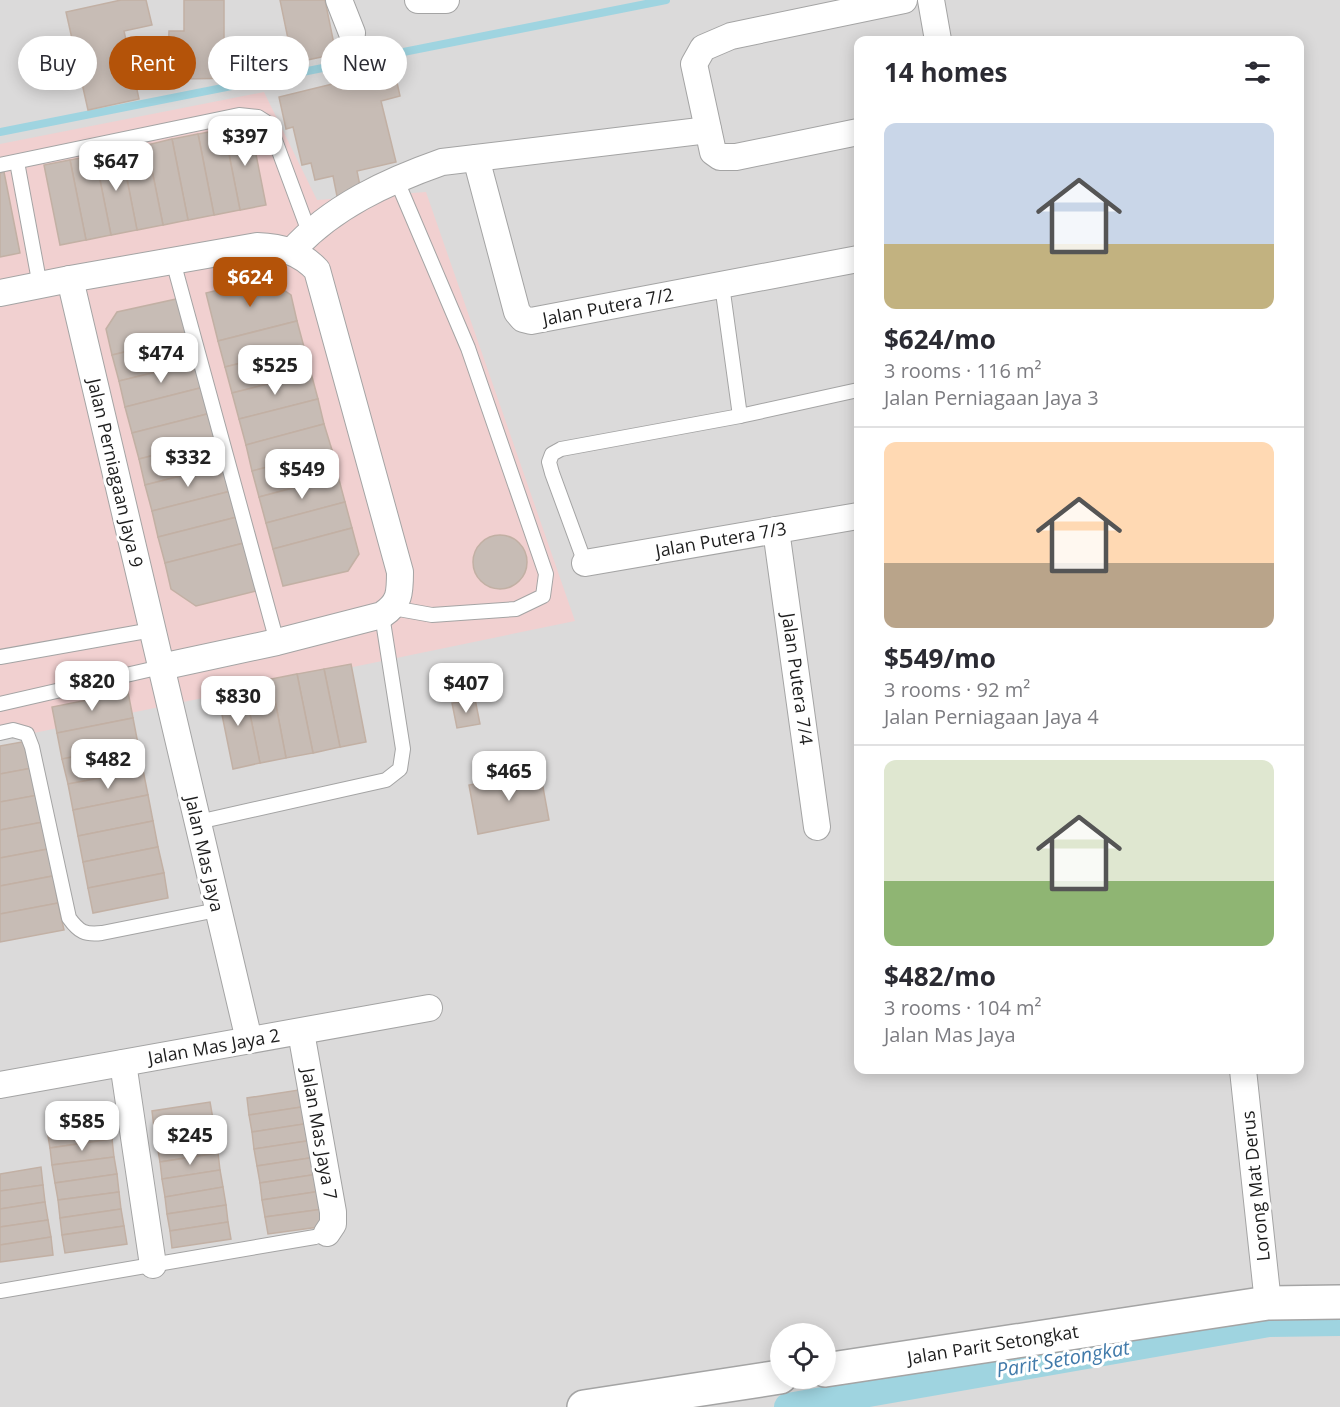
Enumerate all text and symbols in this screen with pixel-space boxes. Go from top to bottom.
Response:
chip: Buy [18,36,97,90]
chip: Rent [109,36,196,90]
chip: Filters [208,36,309,90]
chip: New [321,36,407,90]
text: 14 homes [884,54,1008,90]
icon: filters [1241,56,1274,89]
pin: $397 [209,116,281,167]
text: $397 [222,122,268,149]
pin: $647 [80,141,152,192]
text: $647 [93,147,139,174]
icon: home [1025,162,1133,270]
pin: $624 [214,257,286,308]
text: $624 [227,263,273,290]
street label: Jalan Putera 7/2 [538,282,675,331]
text: $624/mo [884,321,996,357]
pin: $474 [125,333,197,384]
text: $474 [138,339,184,366]
pin: $525 [239,345,311,396]
text: $525 [252,351,298,378]
text: 3 rooms · 116 m² [884,357,1042,384]
street label: Jalan Perniagaan Jaya 9 [82,374,149,570]
text: Jalan Perniagaan Jaya 3 [884,384,1099,411]
pin: $332 [152,437,224,488]
text: $332 [165,443,211,470]
pin: $549 [266,449,338,500]
text: $549 [279,455,325,482]
icon: home [1025,481,1133,589]
street label: Jalan Putera 7/3 [651,516,788,563]
street label: Jalan Putera 7/4 [777,609,819,746]
text: $549/mo [884,640,996,676]
pin: $820 [56,661,128,712]
pin: $407 [430,663,502,714]
text: $820 [69,667,115,694]
text: $407 [443,669,489,696]
pin: $830 [202,676,274,727]
text: 3 rooms · 92 m² [884,676,1030,703]
text: $830 [215,682,261,709]
text: Jalan Perniagaan Jaya 4 [884,703,1099,730]
pin: $482 [72,739,144,790]
text: $482 [85,745,131,772]
pin: $465 [473,751,545,802]
text: $465 [486,757,532,784]
street label: Jalan Mas Jaya [180,791,230,914]
icon: home [1025,799,1133,907]
text: $482/mo [884,958,996,994]
text: 3 rooms · 104 m² [884,994,1042,1021]
text: Jalan Mas Jaya [884,1021,1016,1048]
street label: Jalan Mas Jaya 2 [144,1023,282,1070]
street label: Jalan Mas Jaya 7 [296,1064,343,1202]
pin: $585 [46,1101,118,1152]
text: $585 [59,1107,105,1134]
street label: Lorong Mat Derus [1235,1110,1275,1263]
pin: $245 [154,1115,226,1166]
text: $245 [167,1121,213,1148]
street label: Jalan Parit Setongkat [906,1321,1080,1369]
map controls [770,1323,836,1389]
button: locate [770,1323,836,1389]
water label: Parit Setongkat [995,1335,1131,1383]

